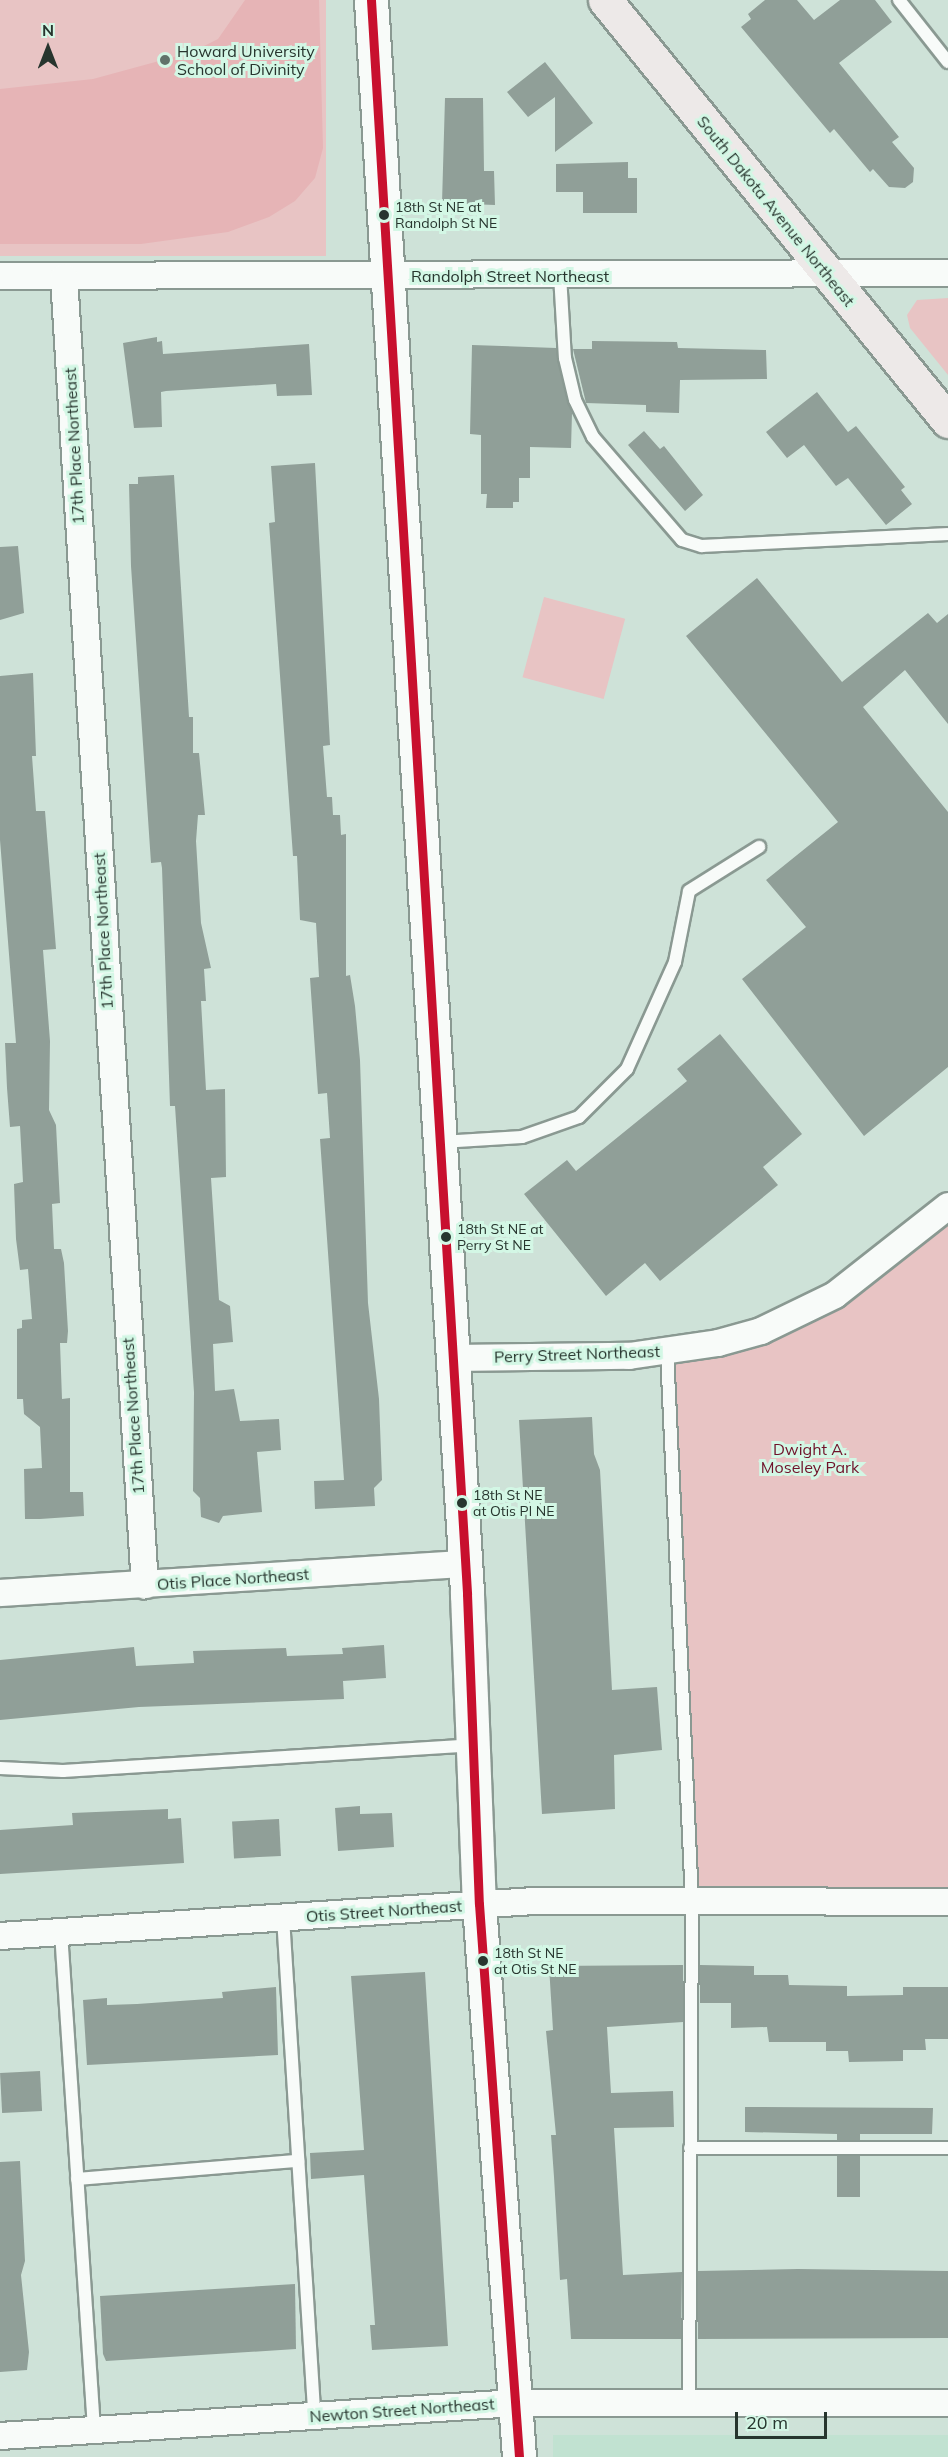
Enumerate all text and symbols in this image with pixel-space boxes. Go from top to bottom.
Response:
north arrow [18,18,78,78]
text: N [42,20,54,40]
place label: Howard University School of Divinity [177,41,315,79]
marker: Howard University School of Divinity [158,53,172,67]
street label: South Dakota Avenue Northeast [693,112,859,310]
place label: 18th St NE at Randolph St NE [395,199,497,232]
marker: 18th St NE at Randolph St NE [378,209,390,221]
street label: Randolph Street Northeast [411,266,609,286]
street label: 17th Place Northeast [60,367,88,525]
street label: 17th Place Northeast [89,852,117,1010]
place label: 18th St NE at Perry St NE [457,1221,543,1254]
marker: 18th St NE at Perry St NE [440,1231,452,1243]
street label: 17th Place Northeast [118,1337,148,1495]
street label: Perry Street Northeast [494,1342,660,1366]
park label: Dwight A. Moseley Park [761,1439,859,1477]
place label: 18th St NE at Otis Pl NE [473,1487,554,1520]
marker: 18th St NE at Otis Pl NE [456,1497,468,1509]
street label: Otis Place Northeast [156,1564,310,1594]
street label: Otis Street Northeast [305,1896,463,1926]
place label: 18th St NE at Otis St NE [494,1945,577,1978]
marker: 18th St NE at Otis St NE [477,1955,489,1967]
street label: Newton Street Northeast [309,2394,495,2426]
scale bar [738,2400,830,2438]
text: 20 m [746,2411,788,2434]

